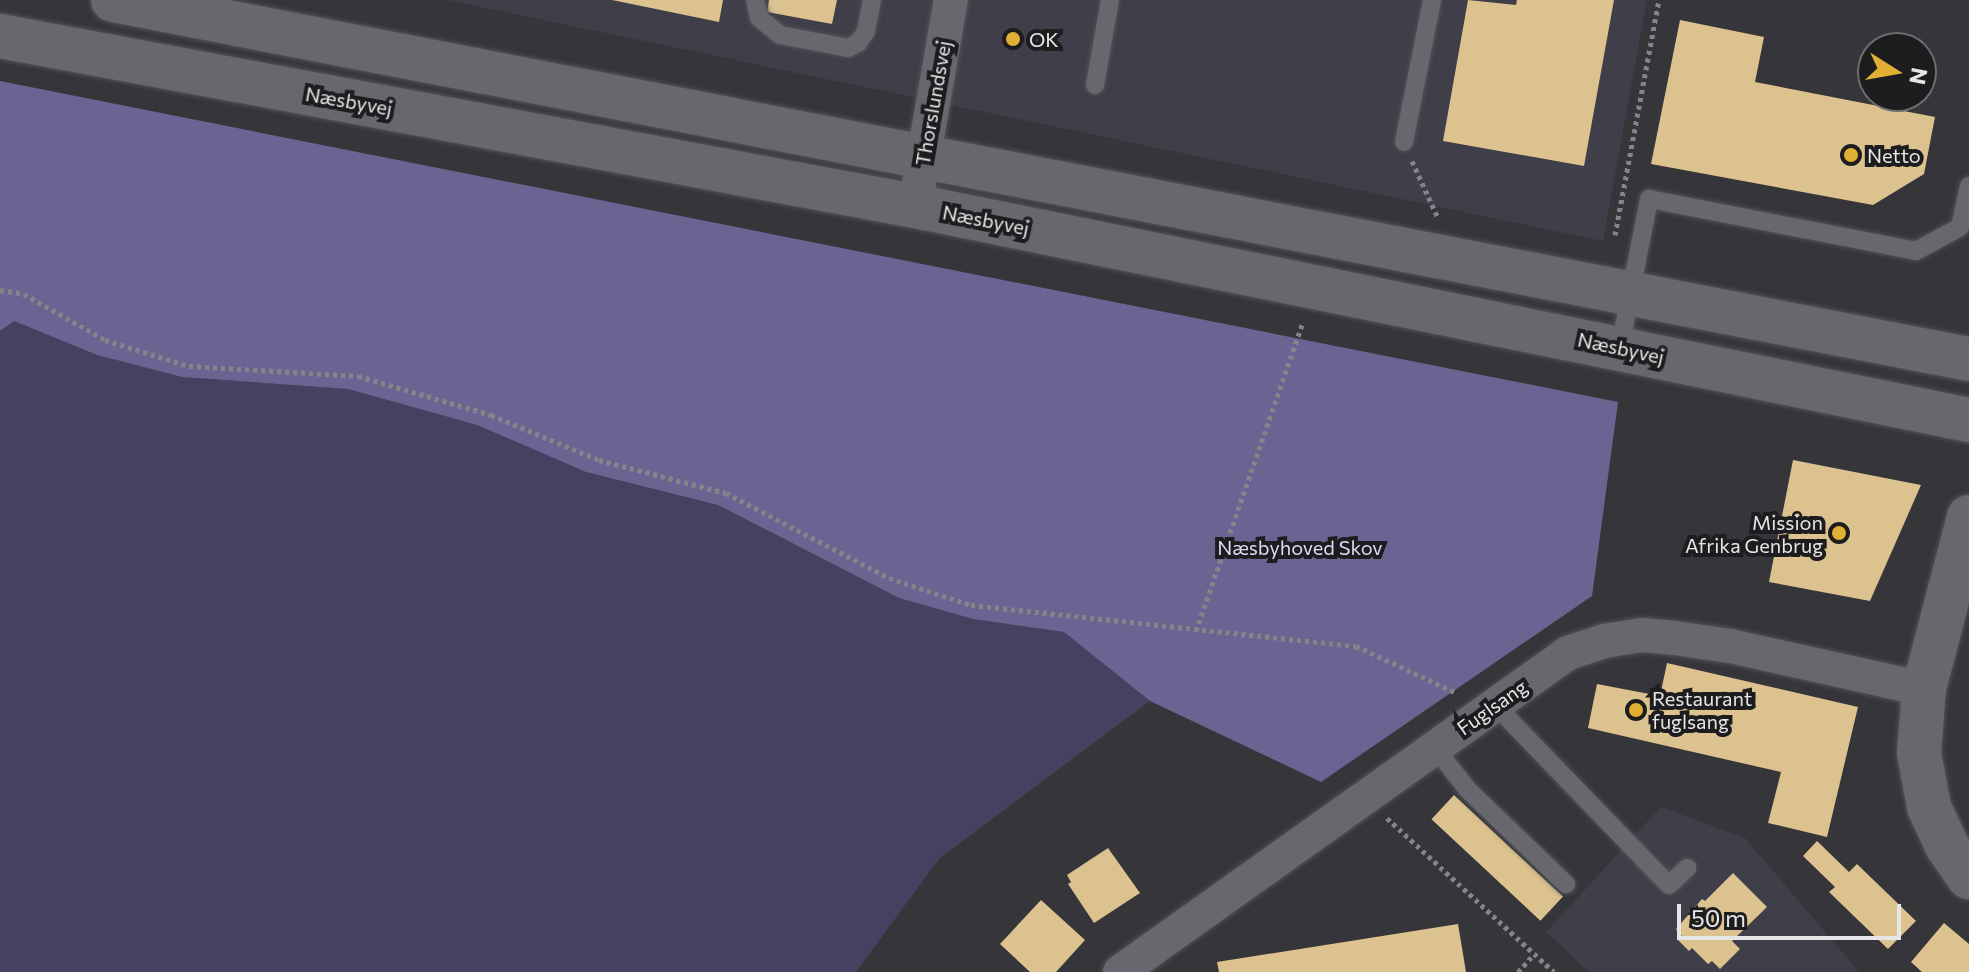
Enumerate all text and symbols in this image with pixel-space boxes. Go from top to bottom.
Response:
place label: OK [1029,27,1059,51]
marker: OK [1004,30,1022,48]
north arrow [1857,32,1937,112]
street label: Thorslundsvej [910,39,956,167]
text: N [1904,66,1934,87]
street label: Næsbyvej [304,82,394,120]
place label: Netto [1867,143,1921,167]
marker: Netto [1842,146,1860,164]
street label: Næsbyvej [941,200,1031,240]
street label: Næsbyvej [1575,327,1667,369]
place label: Mission Afrika Genbrug [1685,510,1823,557]
marker: Mission Afrika Genbrug [1830,524,1848,542]
park label: Næsbyhoved Skov [1217,535,1383,559]
street label: Fuglsang [1452,674,1532,740]
place label: Restaurant fuglsang [1652,686,1752,733]
marker: Restaurant fuglsang [1627,701,1645,719]
scale bar [1681,888,1905,938]
text: 50 m [1691,903,1746,932]

